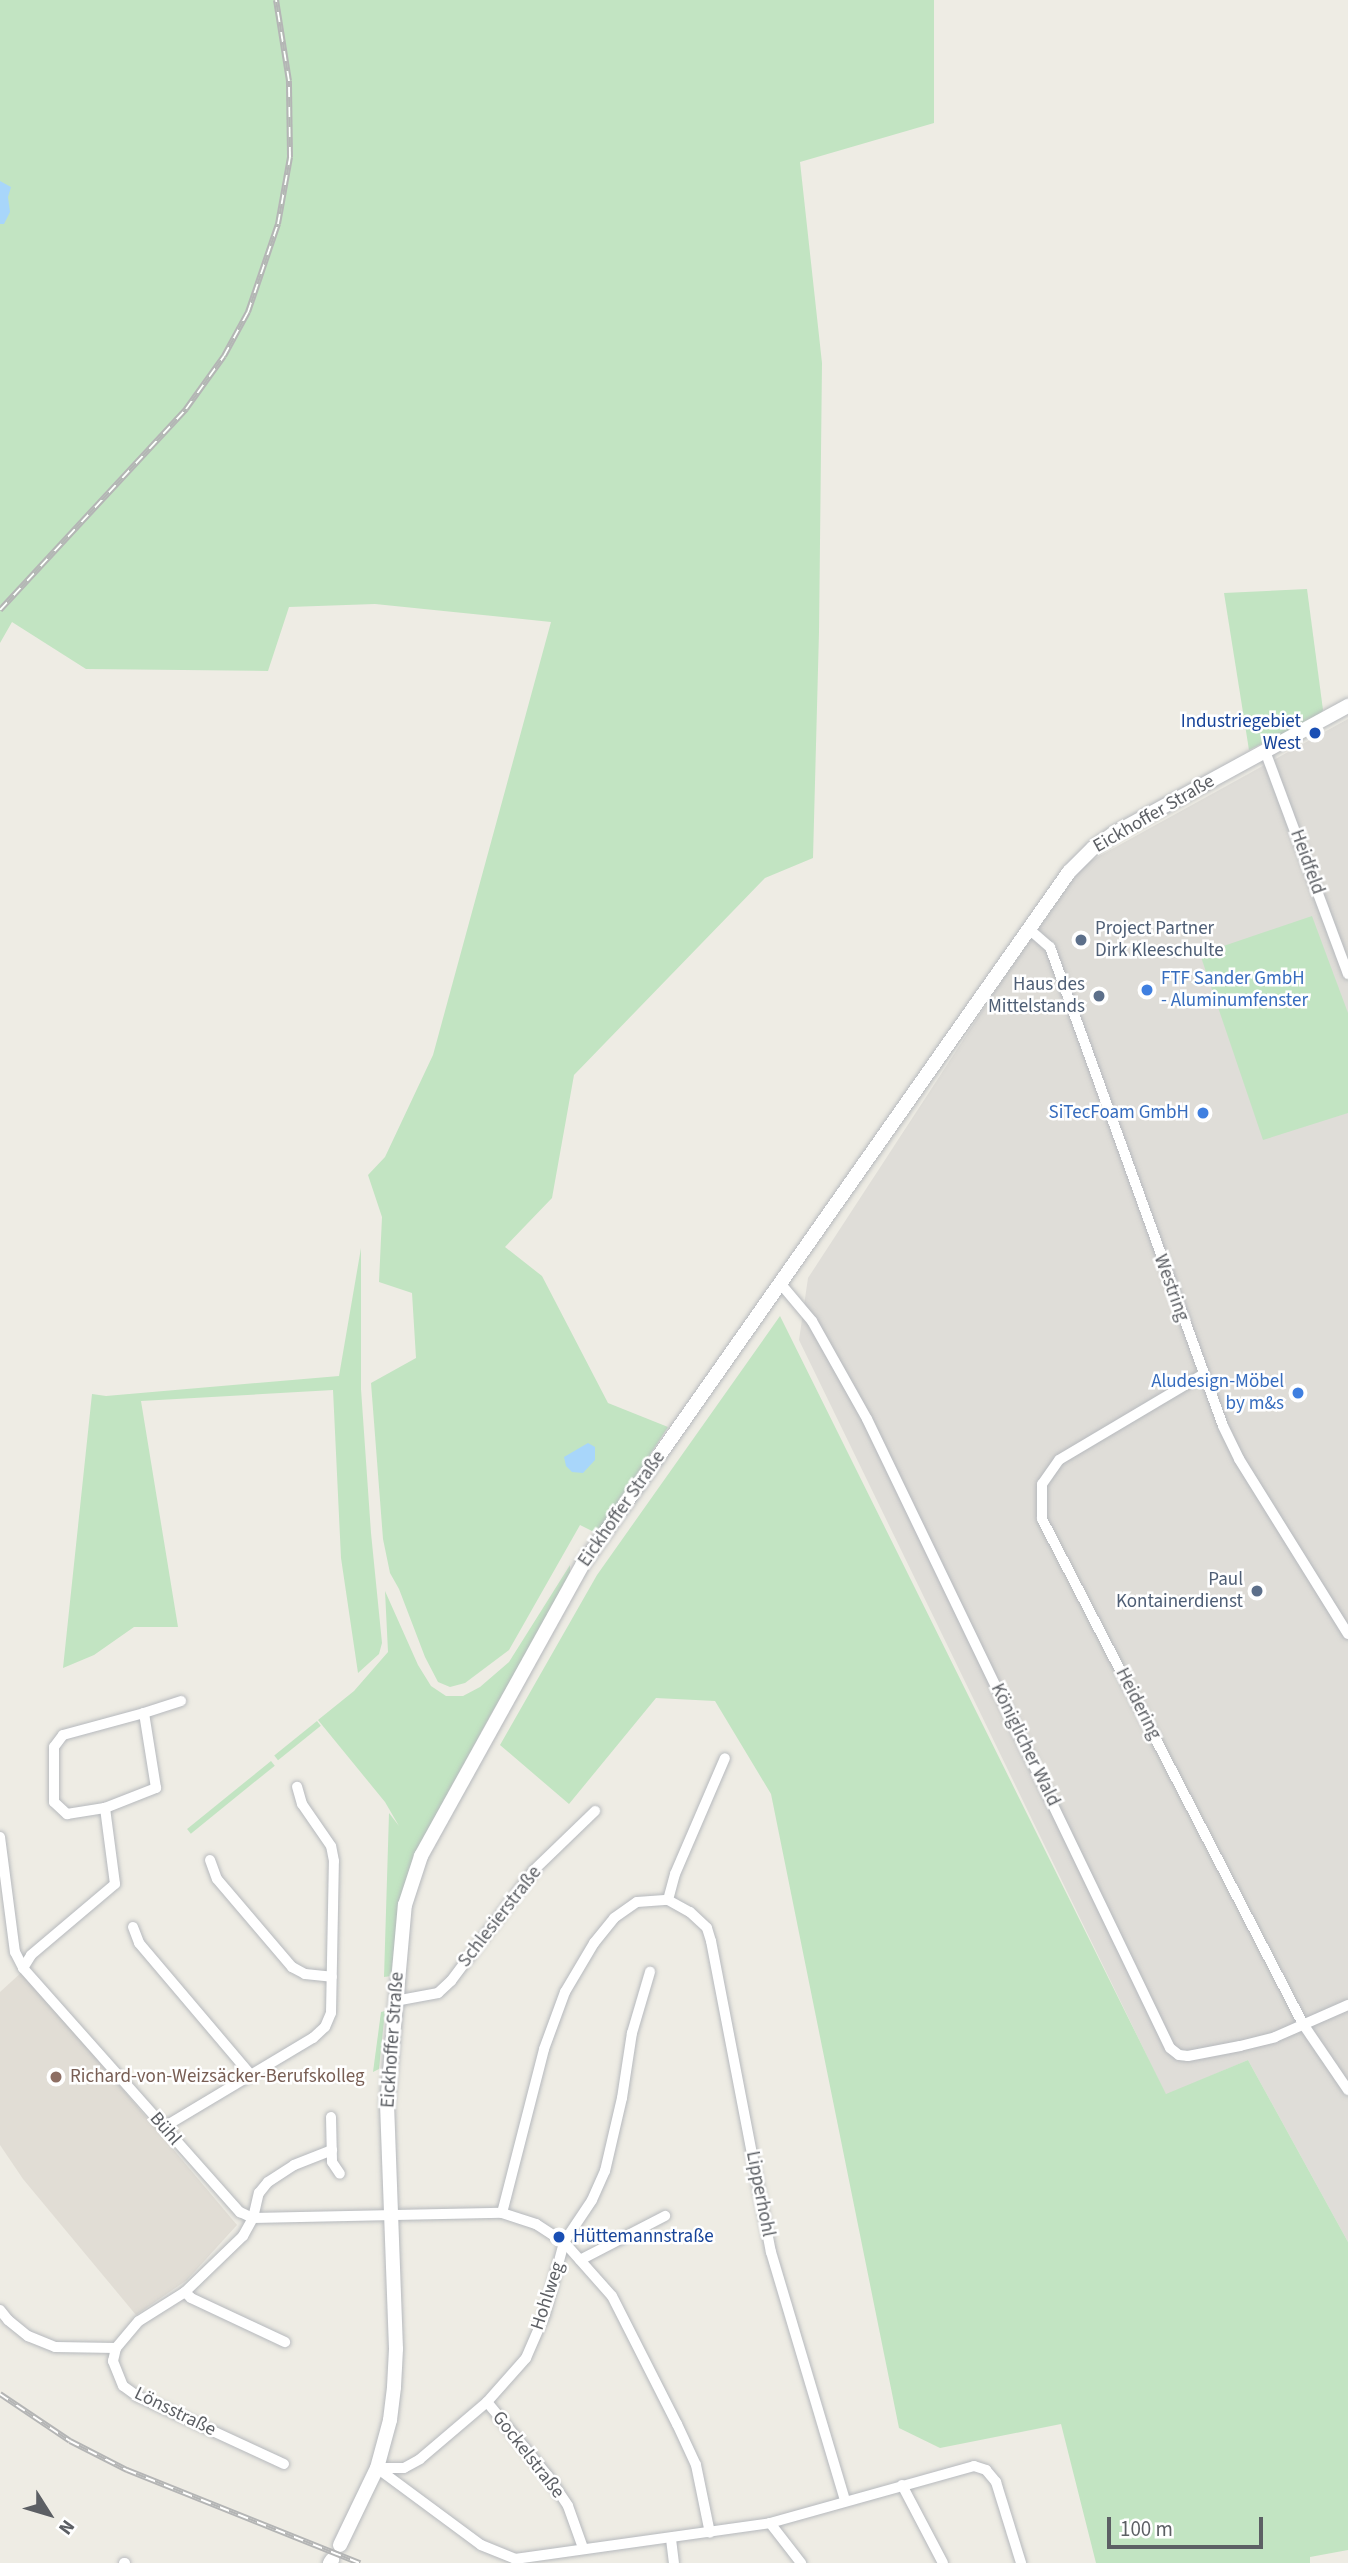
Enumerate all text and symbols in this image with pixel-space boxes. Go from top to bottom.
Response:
place label: Industriegebiet West [1181,711,1301,755]
marker: Industriegebiet West [1307,725,1323,741]
street label: Eickhoffer Straße [1089,770,1219,858]
street label: Heidfeld [1285,827,1329,897]
place label: Project Partner Dirk Kleeschulte [1095,918,1224,962]
marker: Project Partner Dirk Kleeschulte [1073,932,1089,948]
place label: FTF Sander GmbH - Aluminumfenster [1161,968,1308,1012]
place label: Haus des Mittelstands [988,974,1085,1018]
marker: FTF Sander GmbH - Aluminumfenster [1139,982,1155,998]
marker: Haus des Mittelstands [1091,988,1107,1004]
place label: SiTecFoam GmbH [1049,1102,1189,1124]
marker: SiTecFoam GmbH [1195,1105,1211,1121]
street label: Westring [1148,1251,1194,1325]
place label: Aludesign-Möbel by m&s [1151,1371,1284,1415]
marker: Aludesign-Möbel by m&s [1290,1385,1306,1401]
street label: Eickhoffer Straße [574,1447,670,1571]
place label: Paul Kontainerdienst [1116,1569,1243,1613]
marker: Paul Kontainerdienst [1249,1583,1265,1599]
street label: Heidering [1110,1664,1166,1744]
street label: Königlicher Wald [985,1680,1065,1810]
street label: Schlesierstraße [453,1862,547,1972]
street label: Eickhoffer Straße [377,1971,409,2109]
place label: Richard-von-Weizsäcker-Berufskolleg [70,2066,365,2088]
marker: Richard-von-Weizsäcker-Berufskolleg [48,2069,64,2085]
street label: Bühl [144,2108,186,2150]
street label: Lipperhohl [741,2149,779,2239]
place label: Hüttemannstraße [573,2226,714,2248]
marker: Hüttemannstraße [551,2229,567,2245]
street label: Hohlweg [526,2259,570,2333]
street label: Lönsstraße [131,2383,219,2441]
street label: Gockelstraße [487,2407,569,2503]
north arrow [14,2479,84,2549]
scale bar [1110,2504,1266,2548]
text: N [52,2514,81,2540]
text: 100 m [1120,2514,1173,2544]

